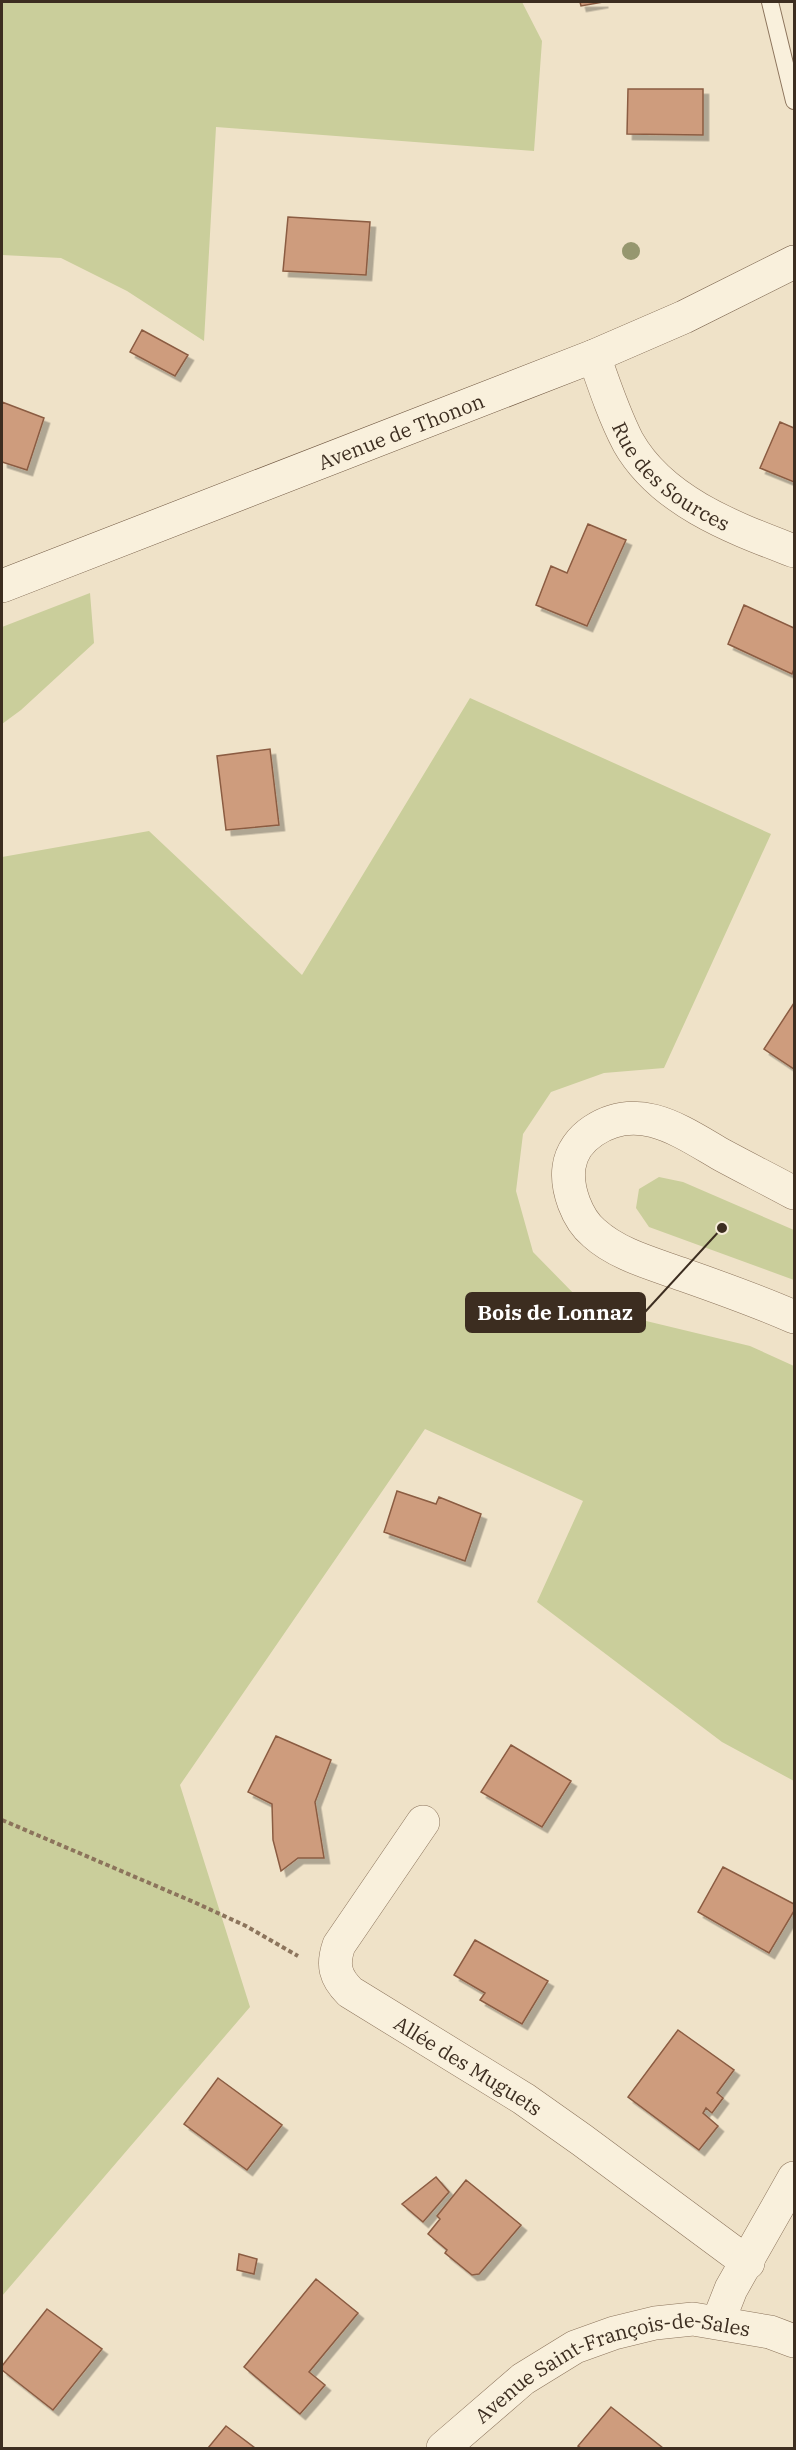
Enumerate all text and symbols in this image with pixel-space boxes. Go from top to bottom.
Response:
street label: Avenue de Thonon [314,386,488,475]
street label: Rue des Sources [607,417,734,537]
callout: Bois de Lonnaz [466,1293,645,1332]
text: Bois de Lonnaz [477,1298,633,1326]
street label: Allée des Muguets [389,2009,548,2121]
street label: Avenue Saint-François-de-Sales [469,2305,753,2429]

